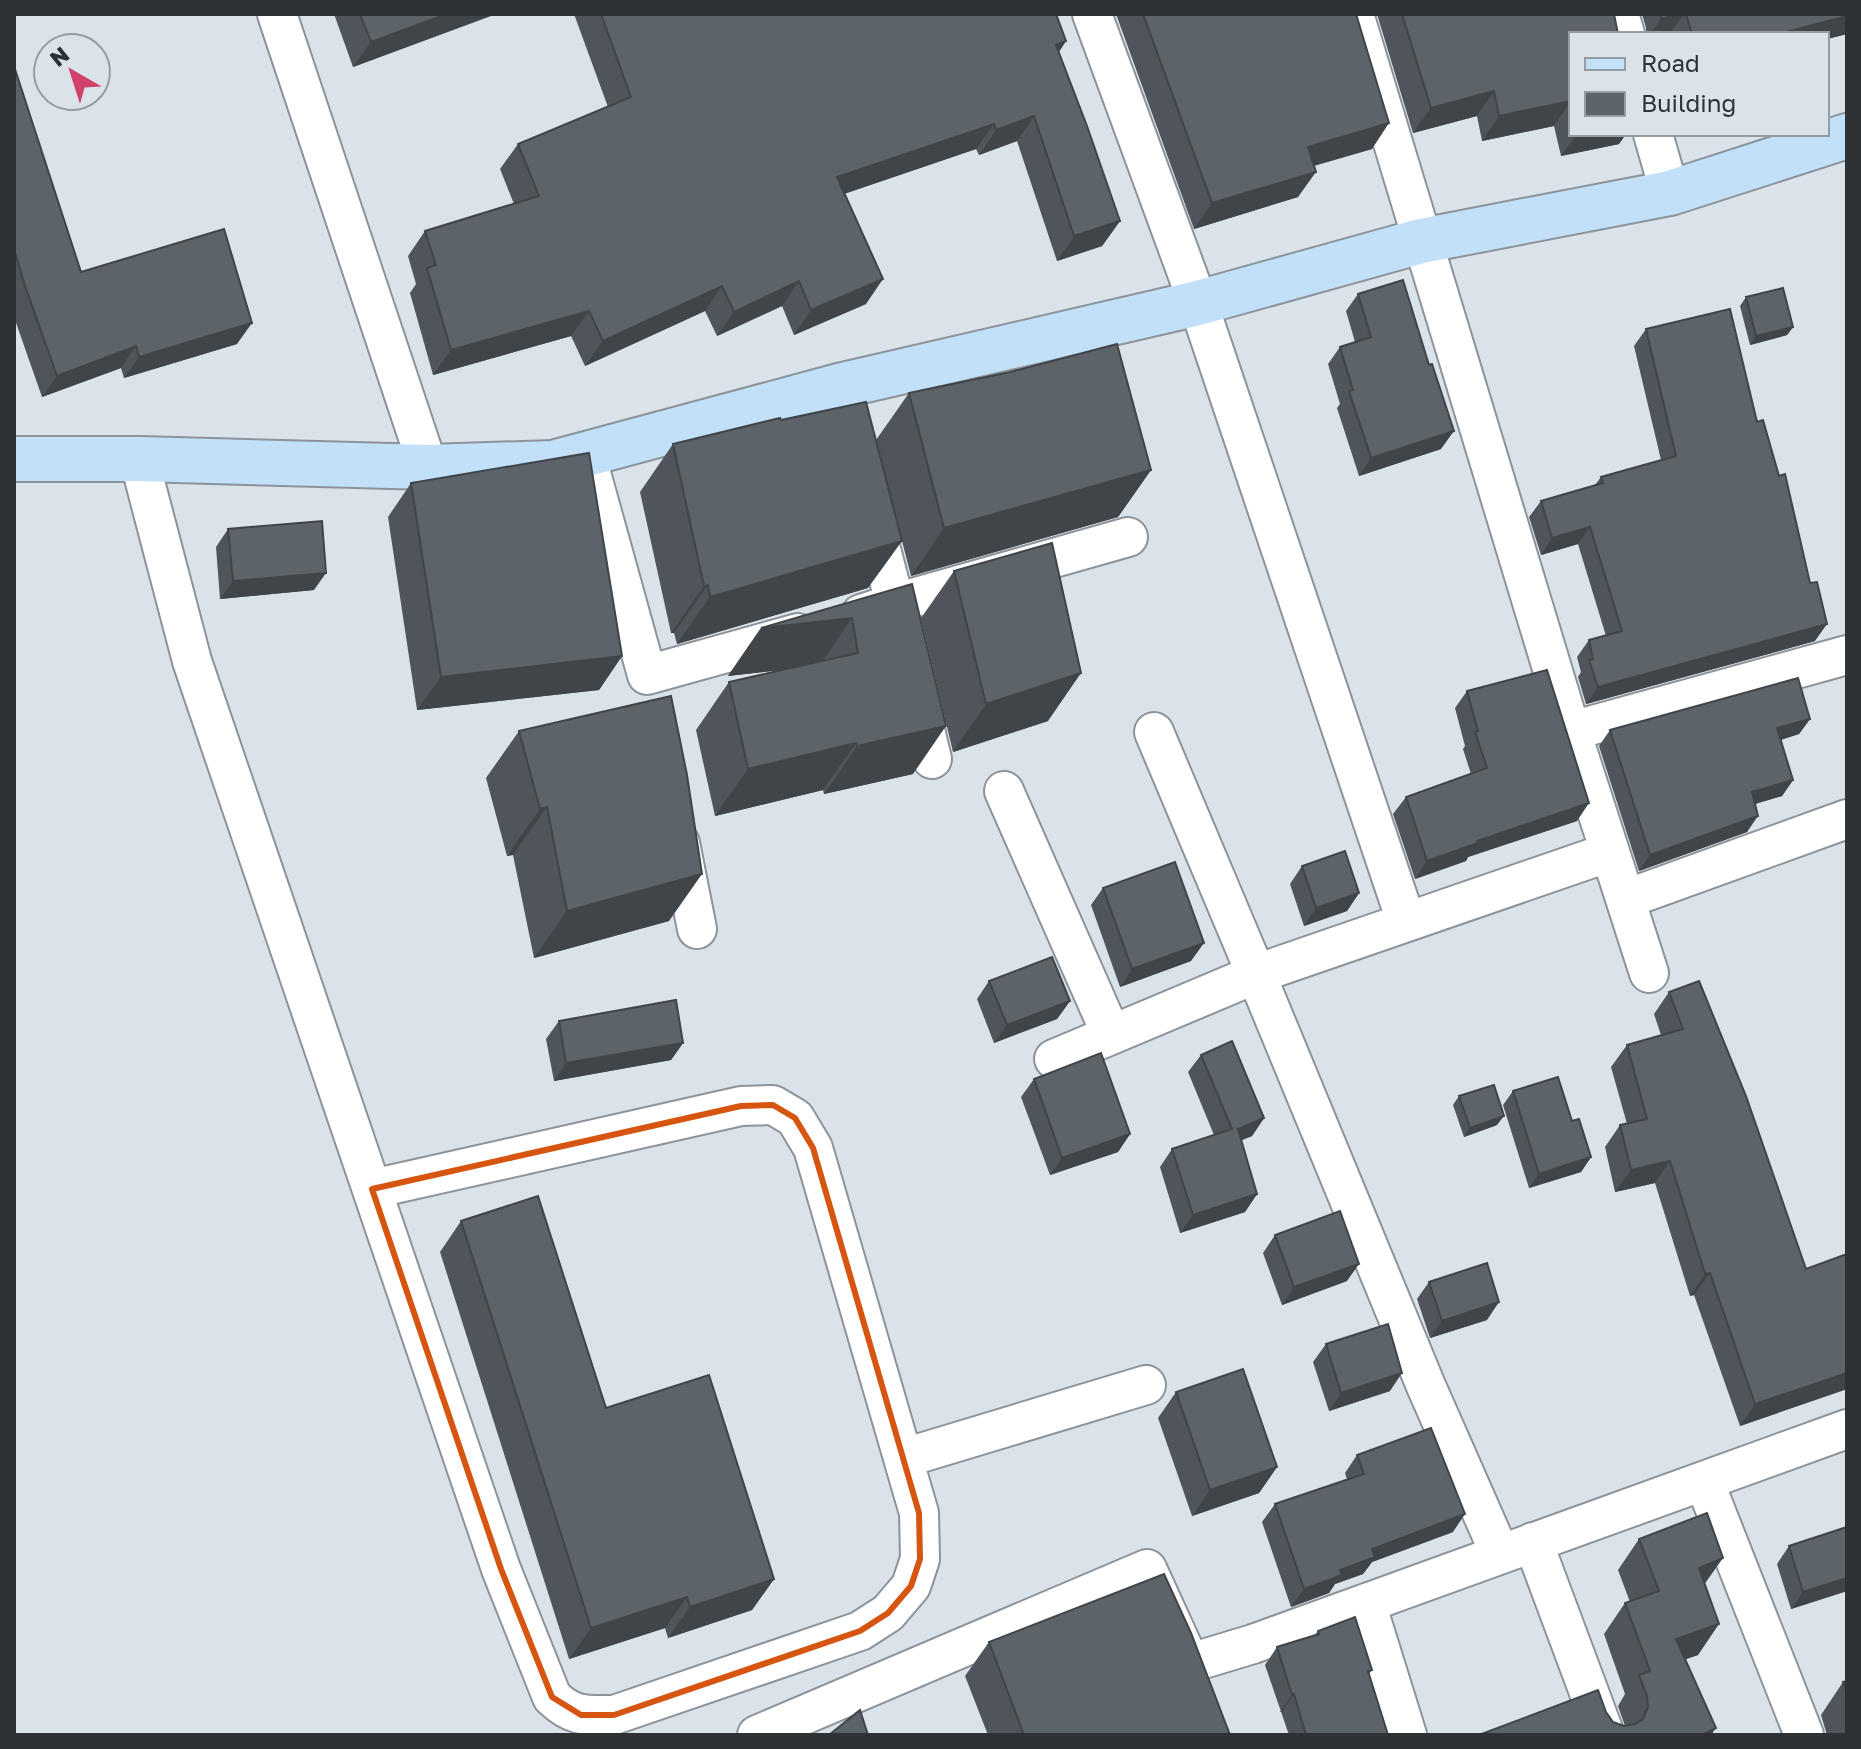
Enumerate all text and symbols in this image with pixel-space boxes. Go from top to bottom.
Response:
north arrow [32,32,112,112]
legend [1569,32,1829,136]
text: N [44,40,74,72]
text: Road [1641,48,1700,77]
text: Building [1641,88,1736,117]

